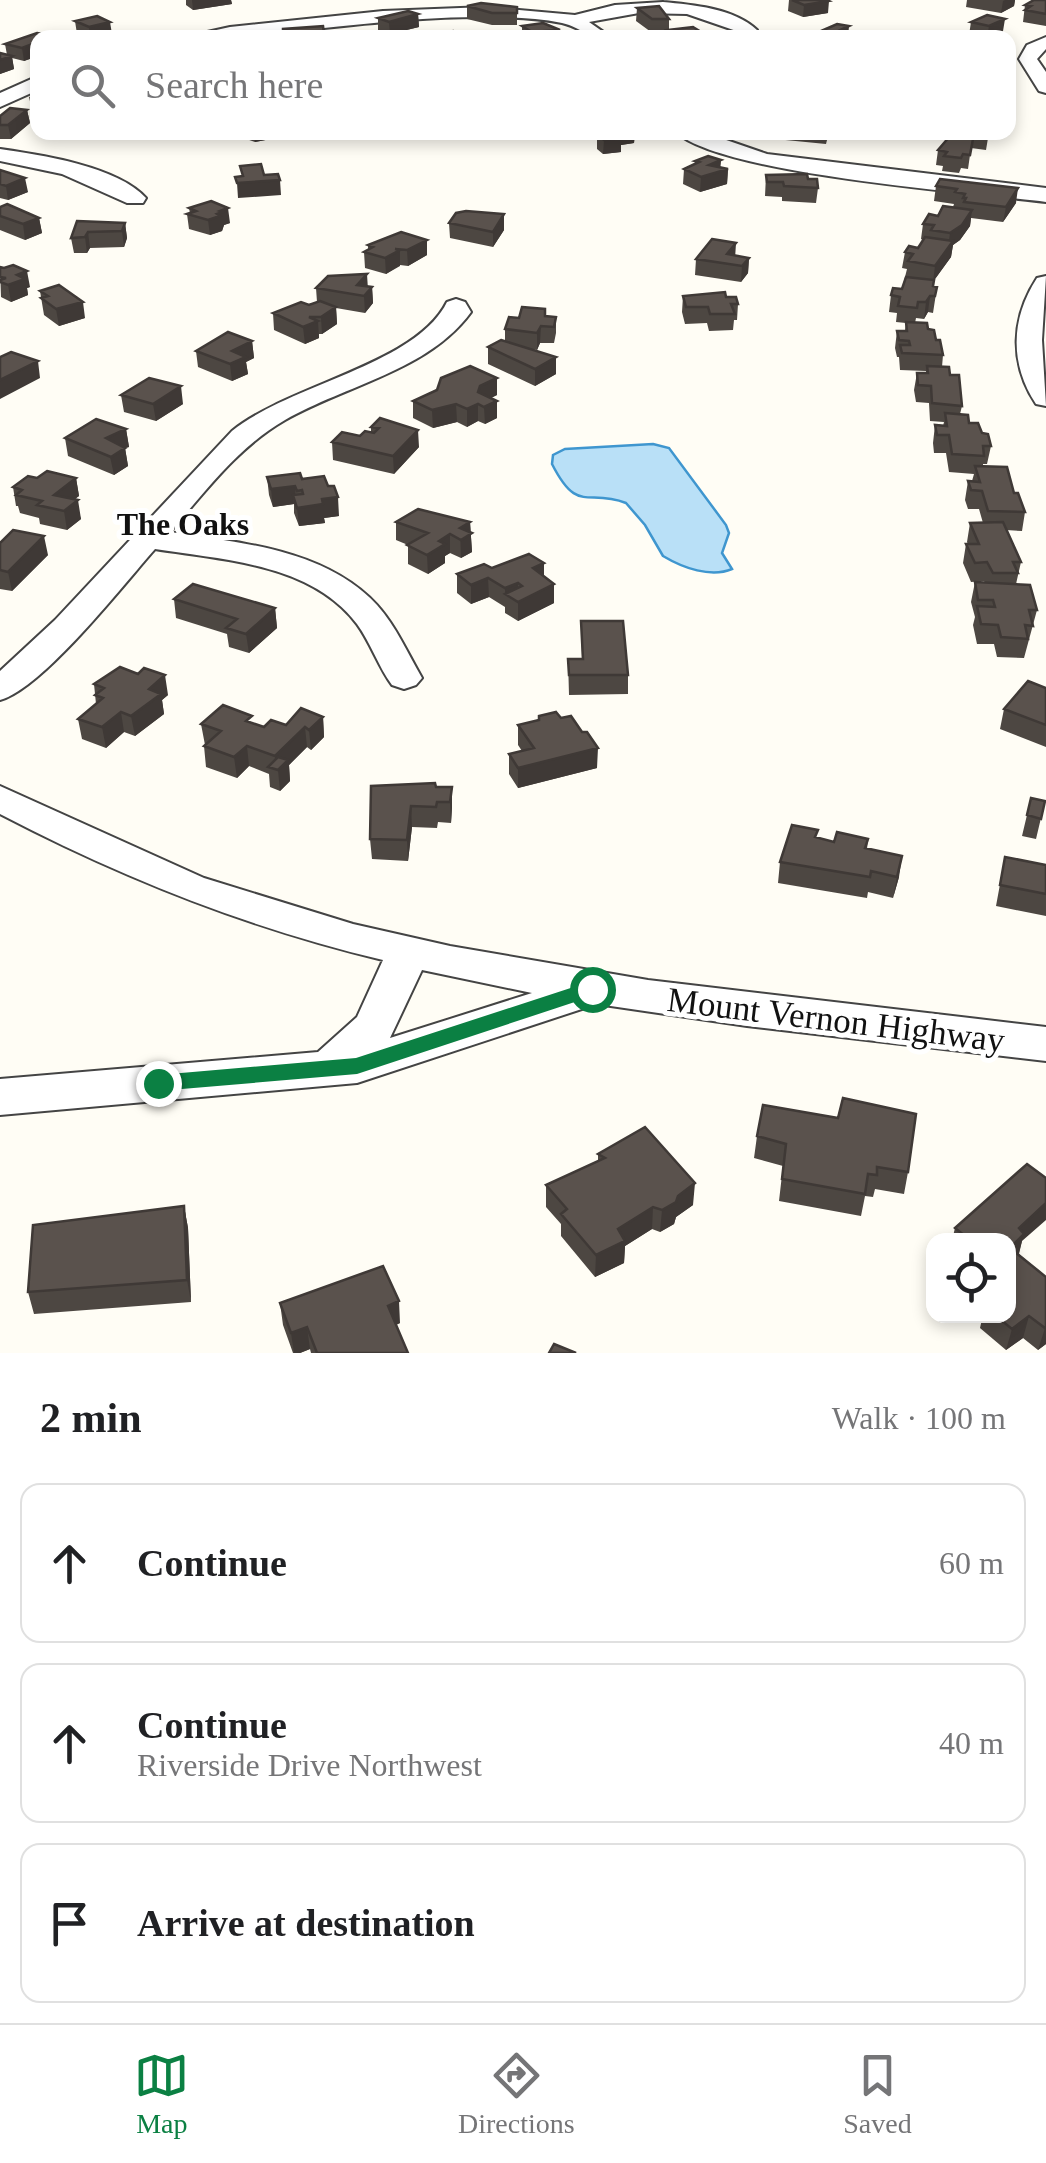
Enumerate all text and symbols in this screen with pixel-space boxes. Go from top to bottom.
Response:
search box [30,30,1016,140]
icon: search [65,58,120,113]
text: Search here [145,64,323,106]
district label: The Oaks [117,506,249,542]
route start [570,967,616,1013]
street label: Mount Vernon Highway [665,980,1007,1060]
route end [136,1061,182,1107]
map controls [926,1233,1016,1323]
button: locate [926,1233,1016,1323]
text: 2 min [40,1395,142,1441]
text: Walk · 100 m [832,1400,1006,1436]
icon: ahead [42,1536,97,1591]
text: Continue [137,1542,287,1584]
text: 60 m [939,1545,1004,1581]
text: Continue [137,1704,287,1746]
icon: ahead [42,1716,97,1771]
text: 40 m [939,1725,1004,1761]
text: Riverside Drive Northwest [137,1747,482,1783]
icon: arrive [42,1896,97,1951]
text: Arrive at destination [137,1902,475,1944]
tab: Map [134,2048,189,2140]
tab: Directions [458,2048,575,2140]
tab: Saved [843,2048,912,2140]

